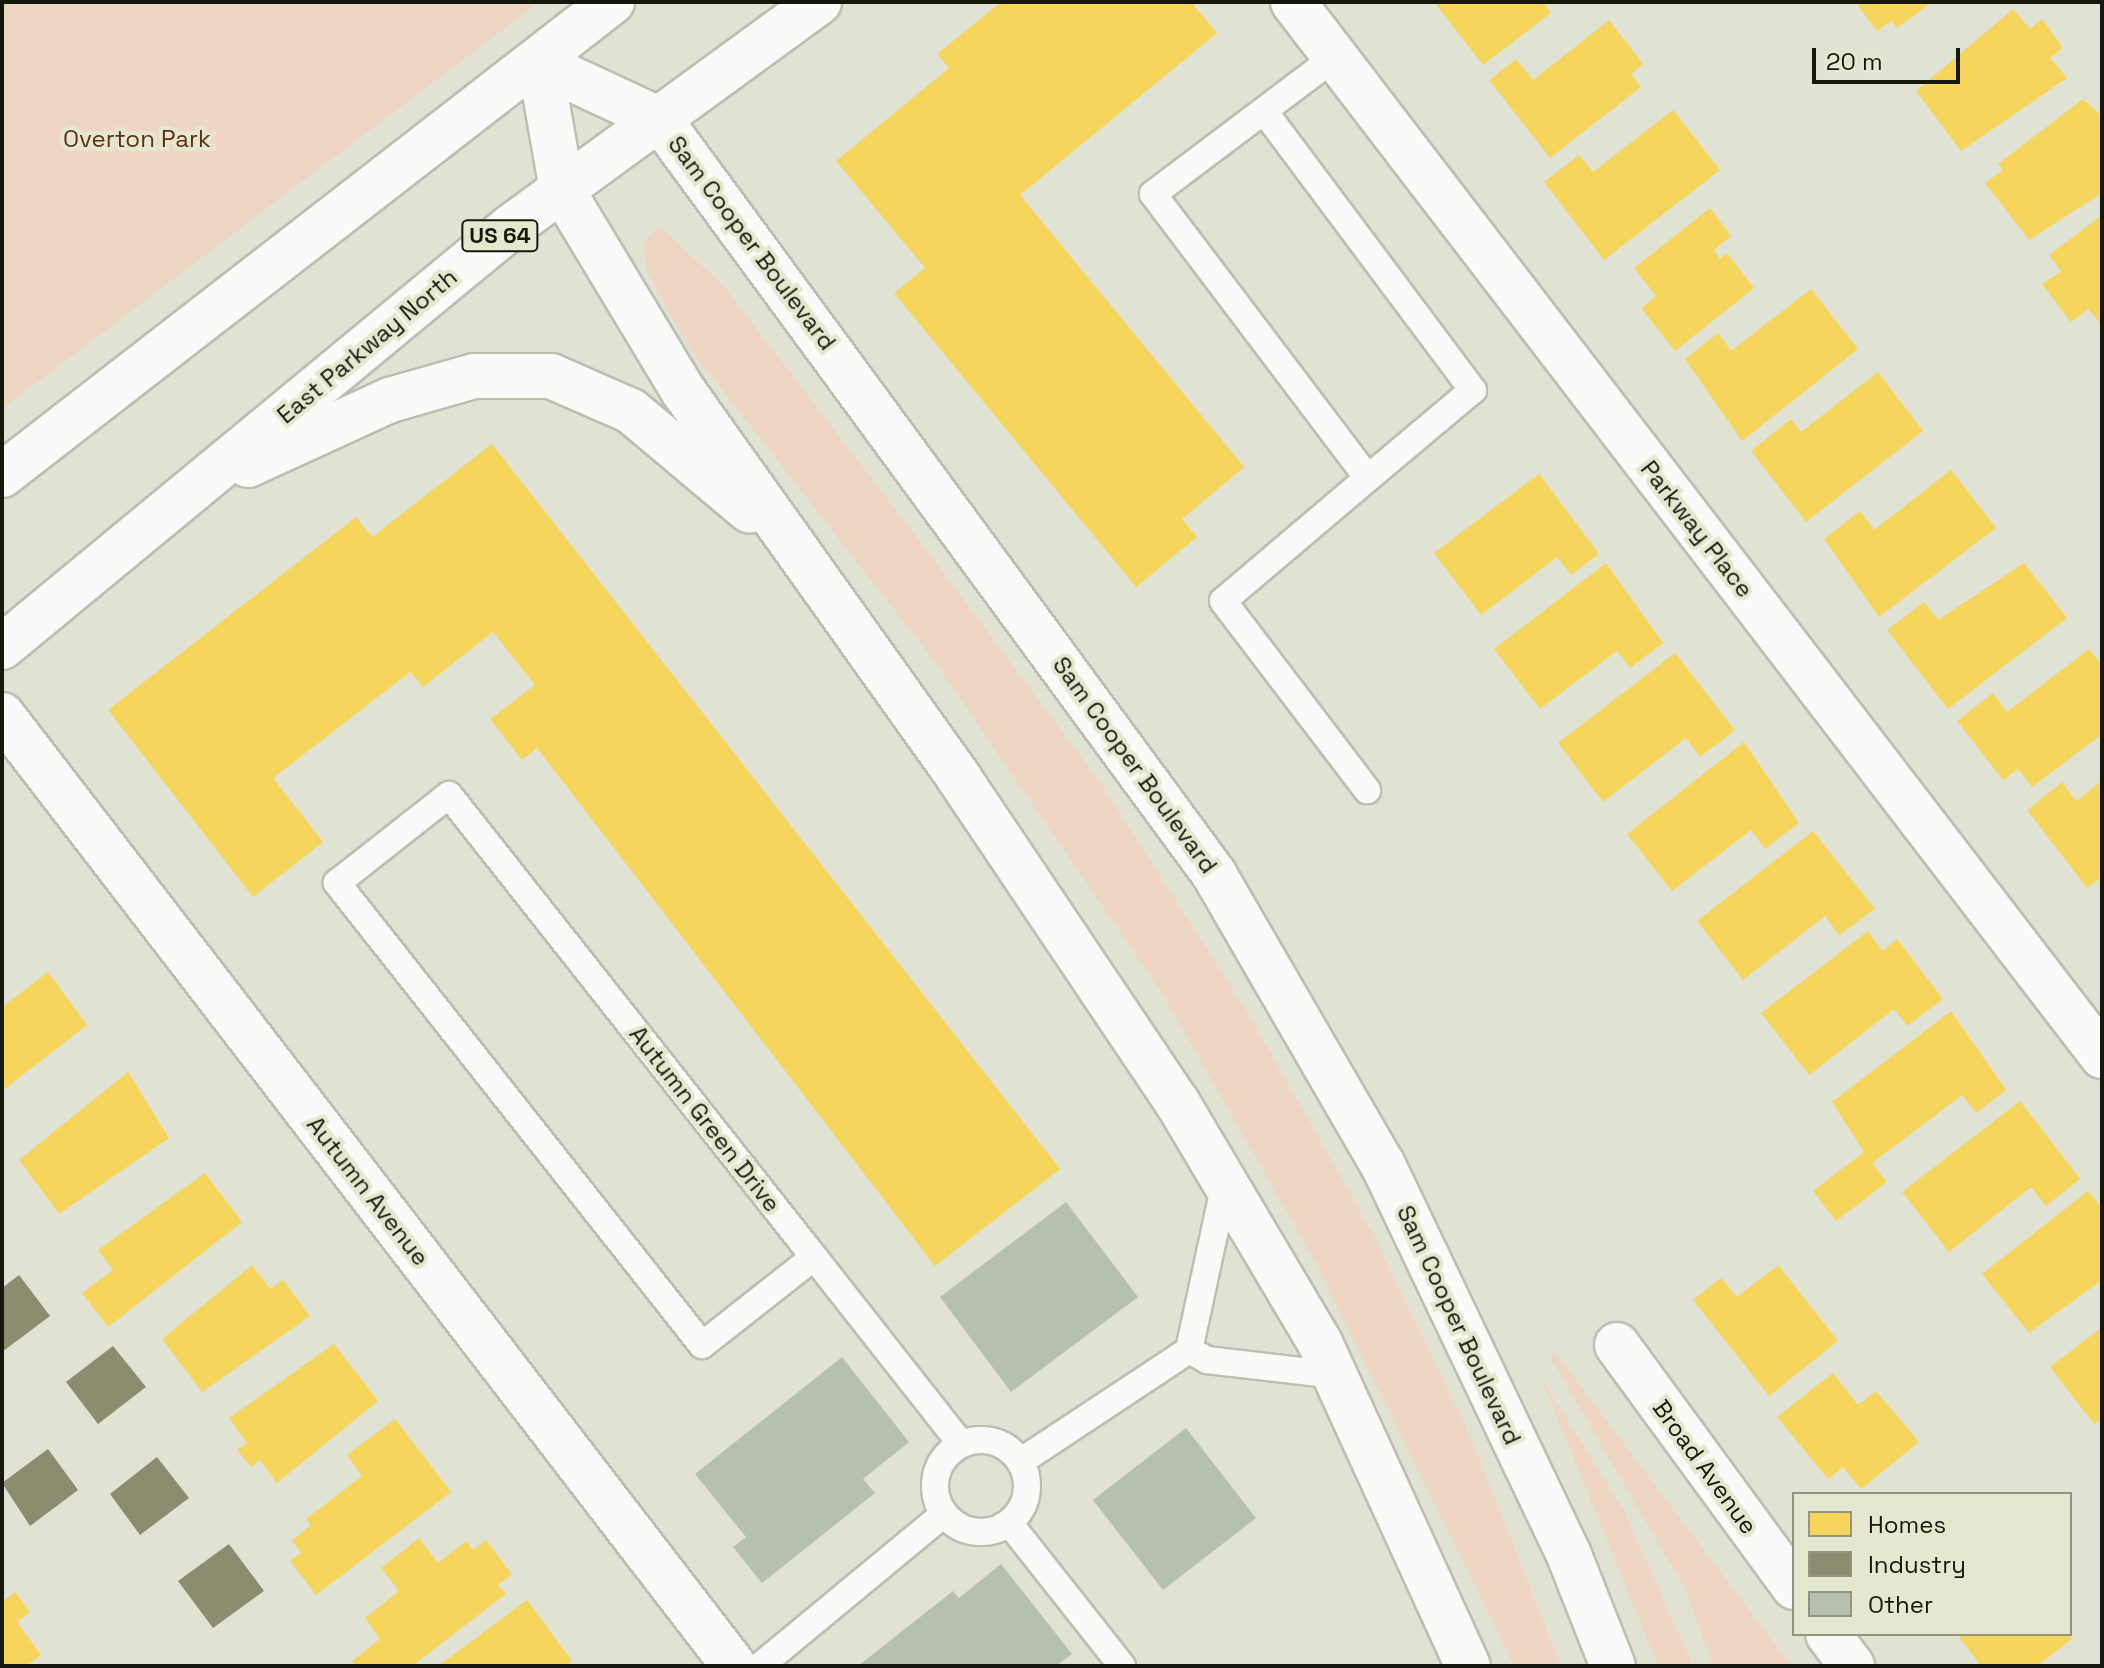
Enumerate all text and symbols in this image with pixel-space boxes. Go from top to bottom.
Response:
scale bar [1816,32,1964,82]
text: 20 m [1826,46,1883,77]
park label: Overton Park [63,125,211,153]
street label: Sam Cooper Boulevard [662,130,842,356]
road number: US 64 [460,218,540,254]
street label: East Parkway North [271,262,463,430]
street label: Parkway Place [1635,455,1759,603]
street label: Sam Cooper Boulevard [1047,651,1223,879]
street label: Autumn Green Drive [623,1020,787,1218]
street label: Autumn Avenue [301,1110,435,1272]
street label: Sam Cooper Boulevard [1391,1201,1527,1449]
street label: Broad Avenue [1647,1394,1763,1540]
legend [1792,1492,2072,1636]
text: Homes [1868,1509,1946,1540]
text: Industry [1868,1549,1966,1580]
text: Other [1868,1589,1933,1620]

